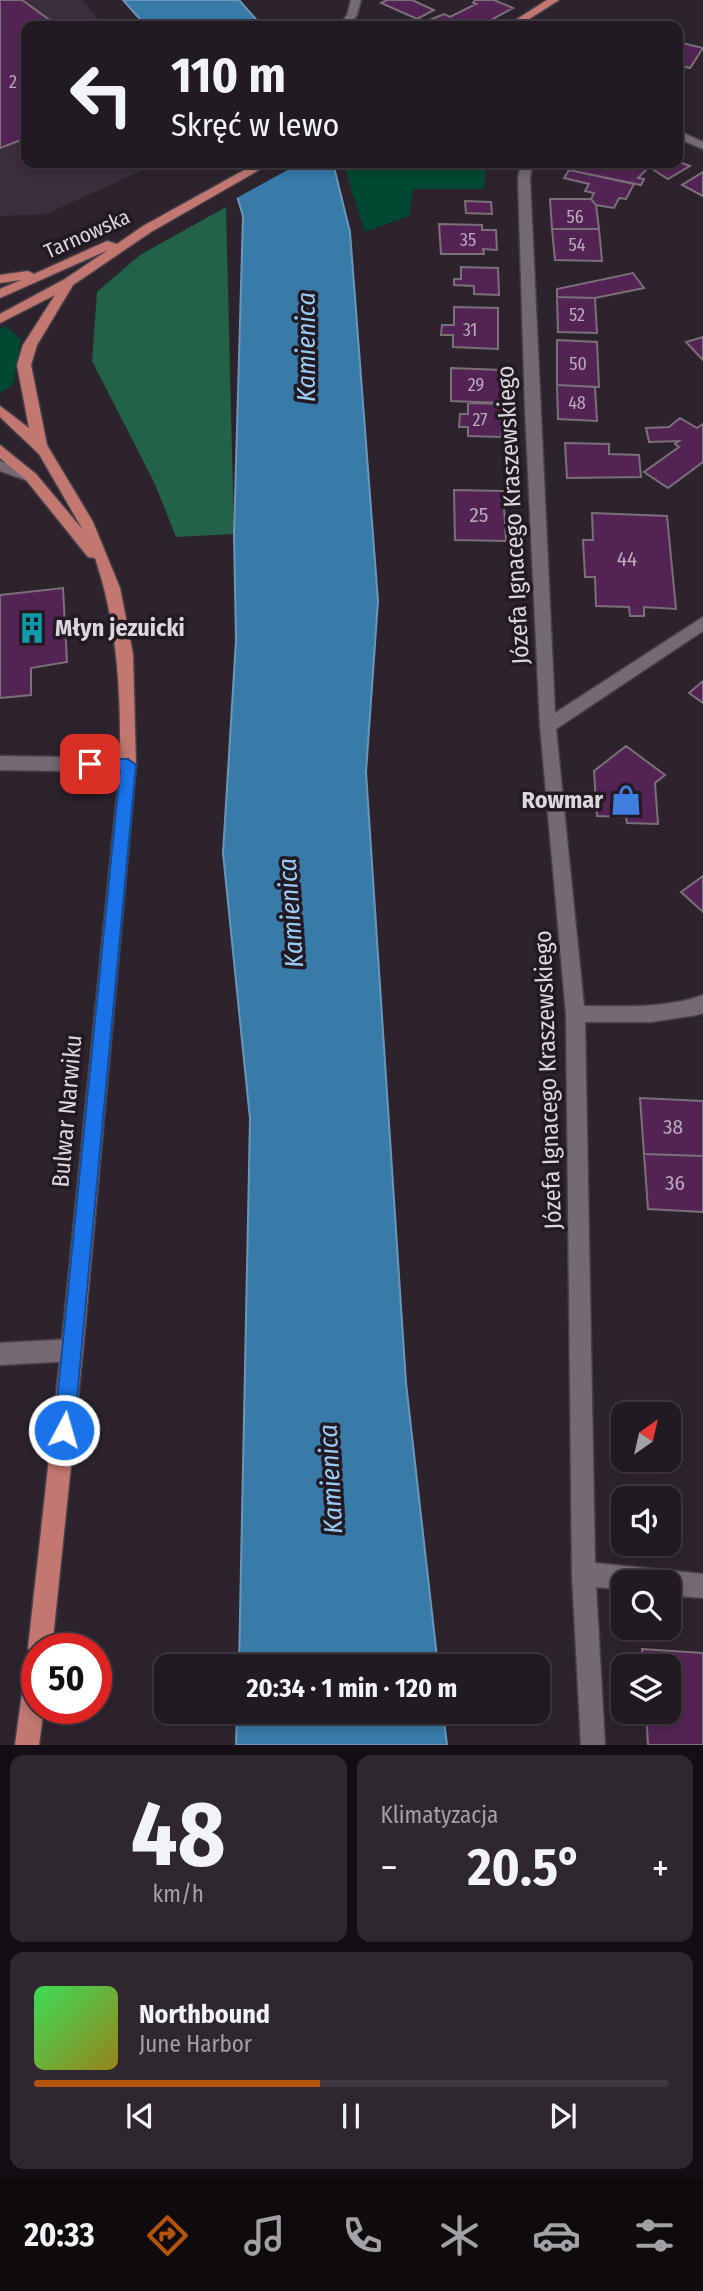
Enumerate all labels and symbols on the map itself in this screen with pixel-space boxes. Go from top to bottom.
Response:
house number: 2 [9,71,17,93]
street label: Tarnowska [40,204,134,264]
house number: 56 [566,206,584,228]
house number: 35 [460,229,476,251]
house number: 54 [569,234,586,256]
water label: Kamienica [291,292,322,402]
house number: 52 [569,304,585,326]
house number: 31 [463,319,477,341]
house number: 50 [569,353,587,375]
street label: Józefa Ignacego Kraszewskiego [491,365,535,665]
house number: 29 [468,374,484,396]
house number: 48 [568,392,586,414]
house number: 27 [472,409,488,431]
house number: 25 [470,502,488,528]
house number: 44 [617,546,637,572]
building icon: Młyn jezuicki [15,611,49,645]
place label: Młyn jezuicki [55,614,185,642]
pin [60,734,120,794]
shop icon: Rowmar [609,783,643,817]
place label: Rowmar [522,786,603,814]
water label: Kamienica [272,857,310,969]
street label: Józefa Ignacego Kraszewskiego [529,930,567,1230]
street label: Bulwar Narwiku [46,1033,88,1189]
house number: 38 [663,1114,683,1140]
house number: 36 [665,1170,685,1196]
position arrow [27,1393,101,1467]
north arrow [611,1402,681,1472]
water label: Kamienica [313,1423,349,1535]
speed limit sign: 50 [21,1633,112,1724]

